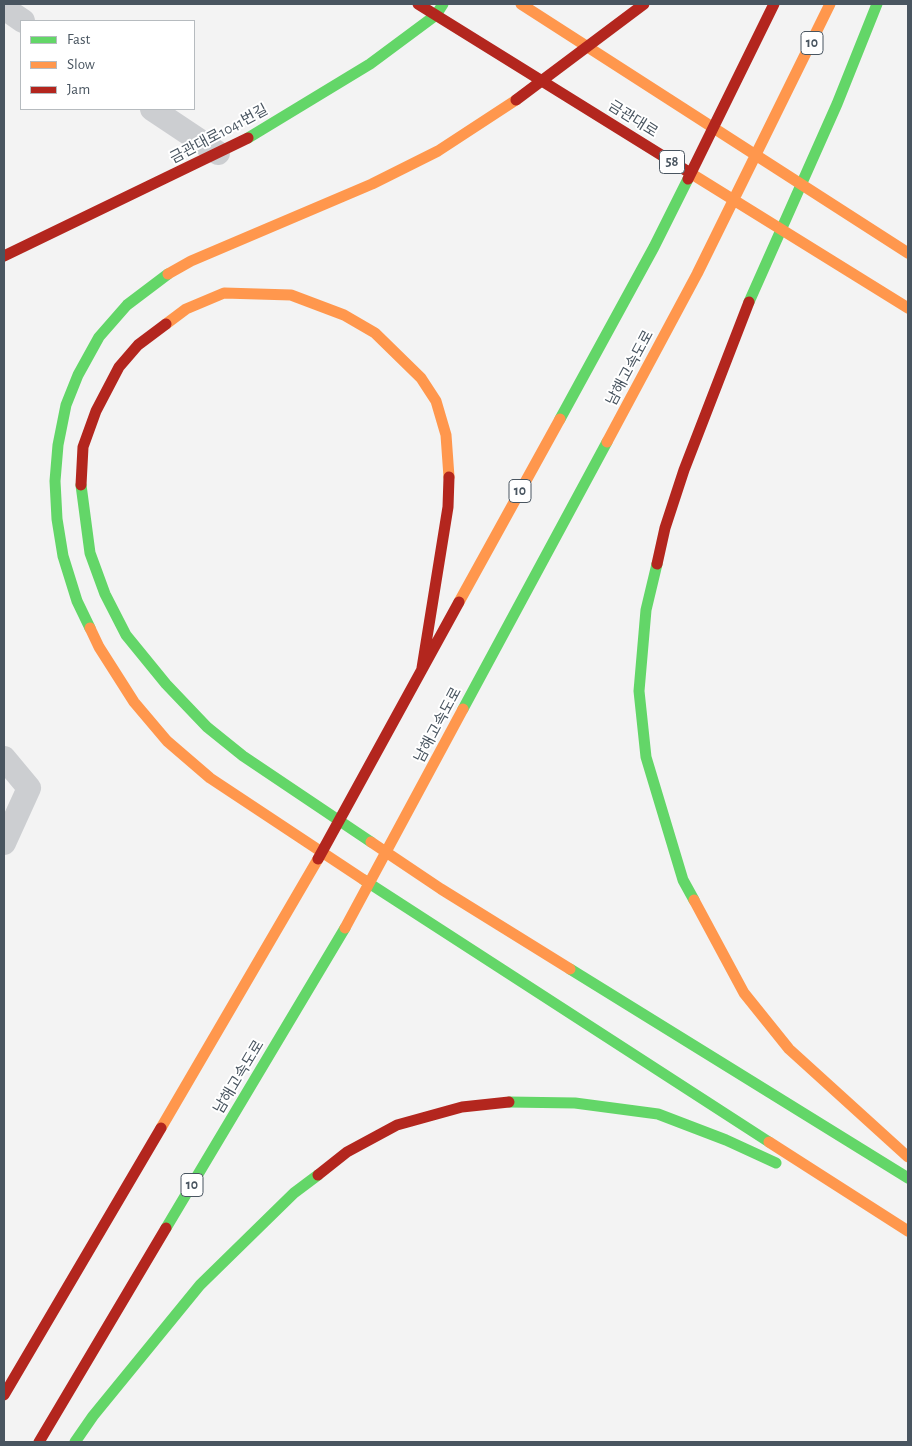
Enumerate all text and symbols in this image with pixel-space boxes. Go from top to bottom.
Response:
legend [20,20,195,110]
text: Fast [67,32,90,47]
road number: 10 [801,32,823,54]
text: Slow [67,57,95,72]
text: Jam [67,82,90,97]
street label: 금관대로 [605,97,661,141]
street label: 금관대로1041번길 [167,101,271,167]
road number: 58 [660,150,684,173]
street label: 남해고속도로 [603,327,657,409]
road number: 10 [509,480,531,502]
street label: 남해고속도로 [411,684,465,766]
street label: 남해고속도로 [210,1037,268,1117]
road number: 10 [181,1174,203,1196]

